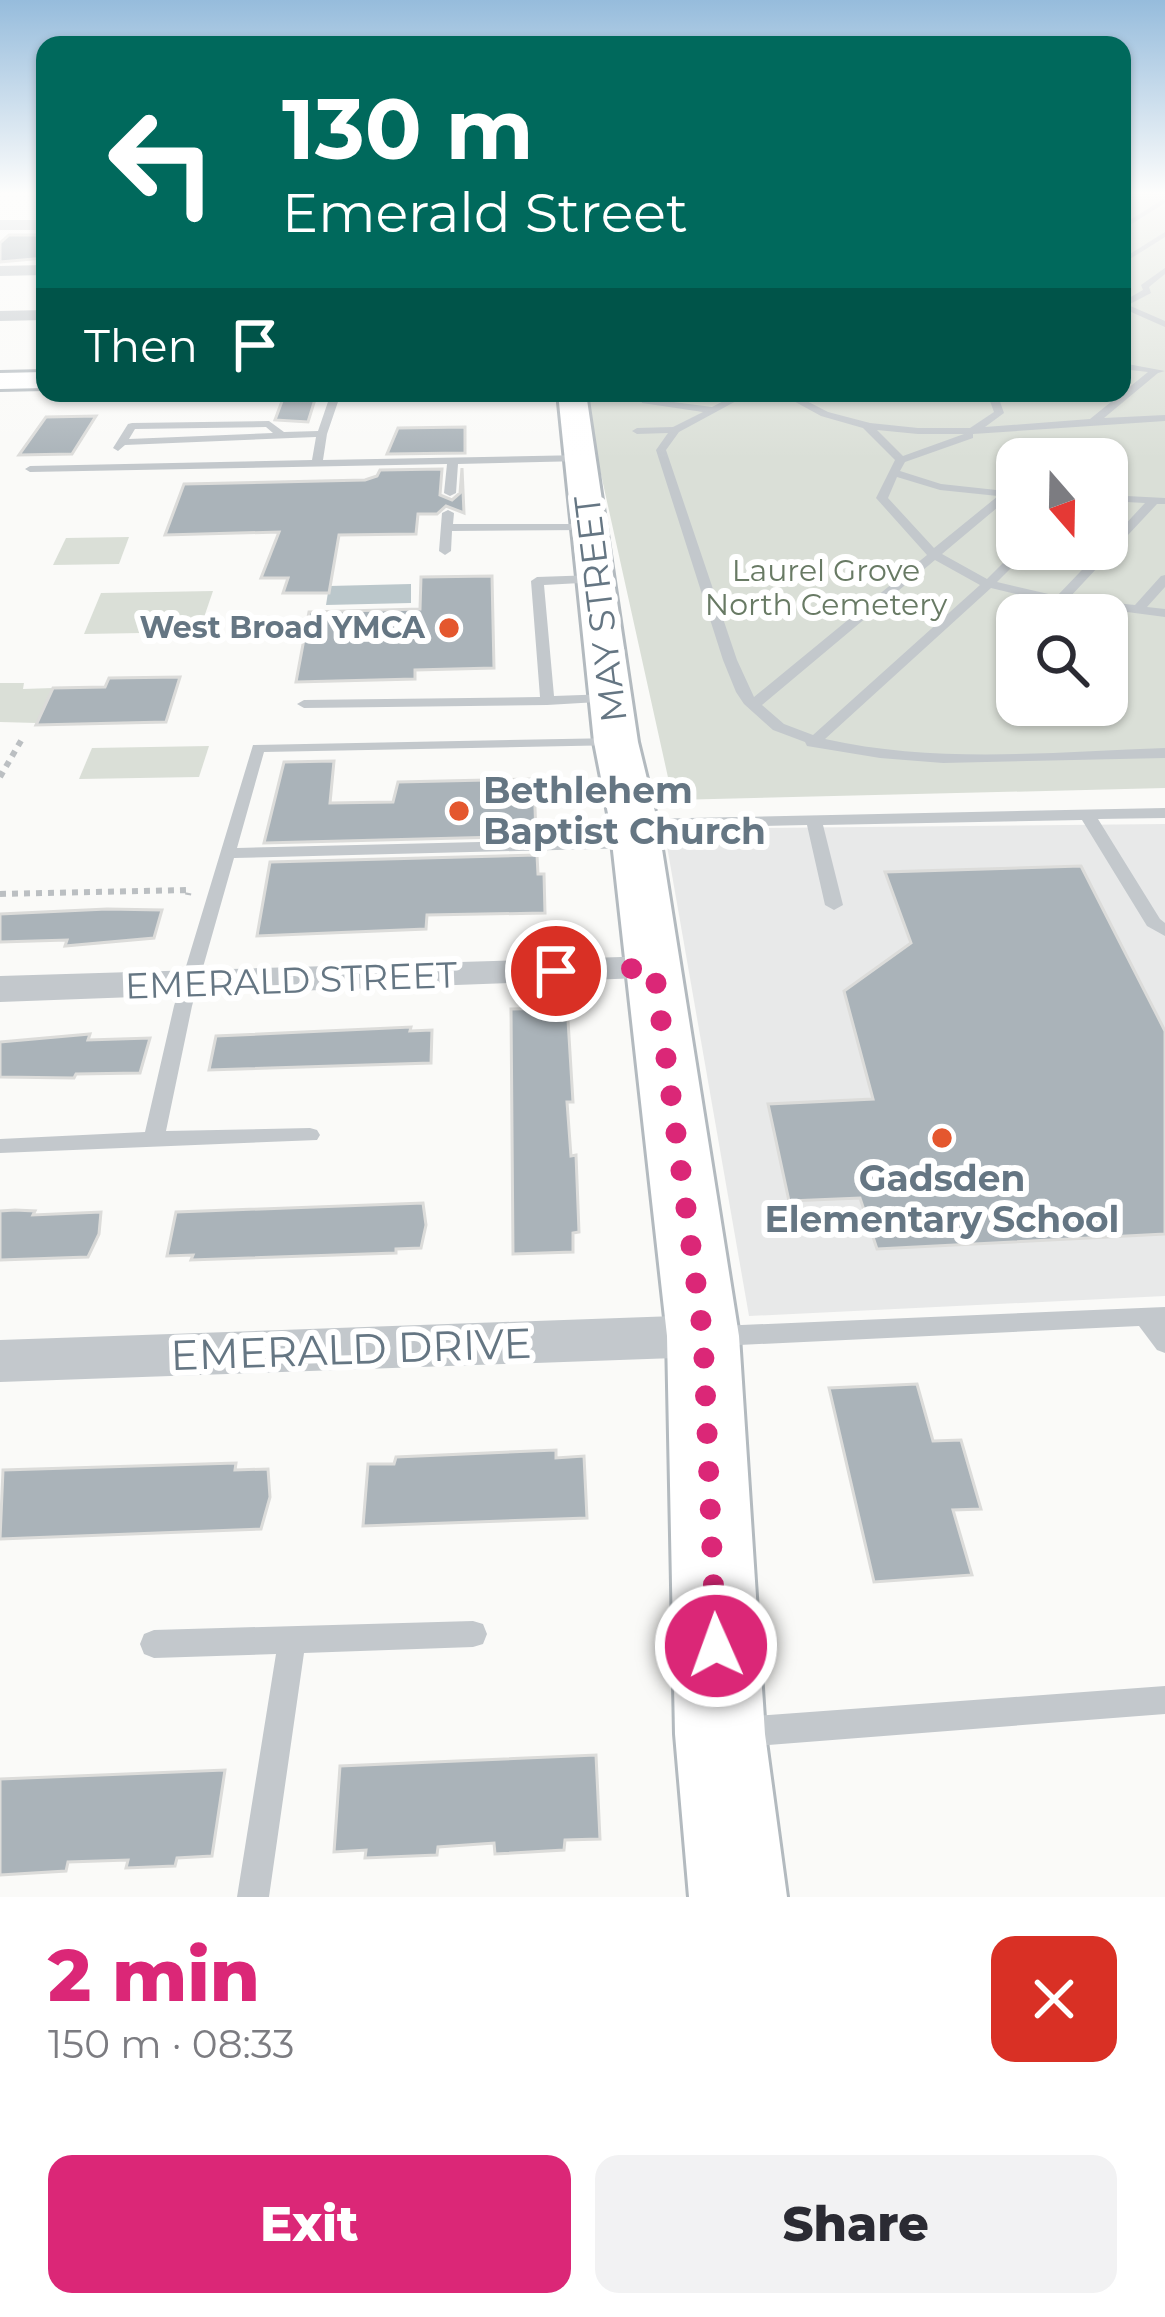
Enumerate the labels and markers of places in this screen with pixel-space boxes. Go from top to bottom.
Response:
place label: West Broad YMCA [140,609,426,646]
marker: West Broad YMCA [436,615,462,641]
place label: Bethlehem Baptist Church [483,768,766,853]
marker: Bethlehem Baptist Church [446,798,472,824]
pin [505,920,607,1022]
marker: Gadsden Elementary School [929,1125,955,1151]
place label: Gadsden Elementary School [765,1156,1119,1241]

